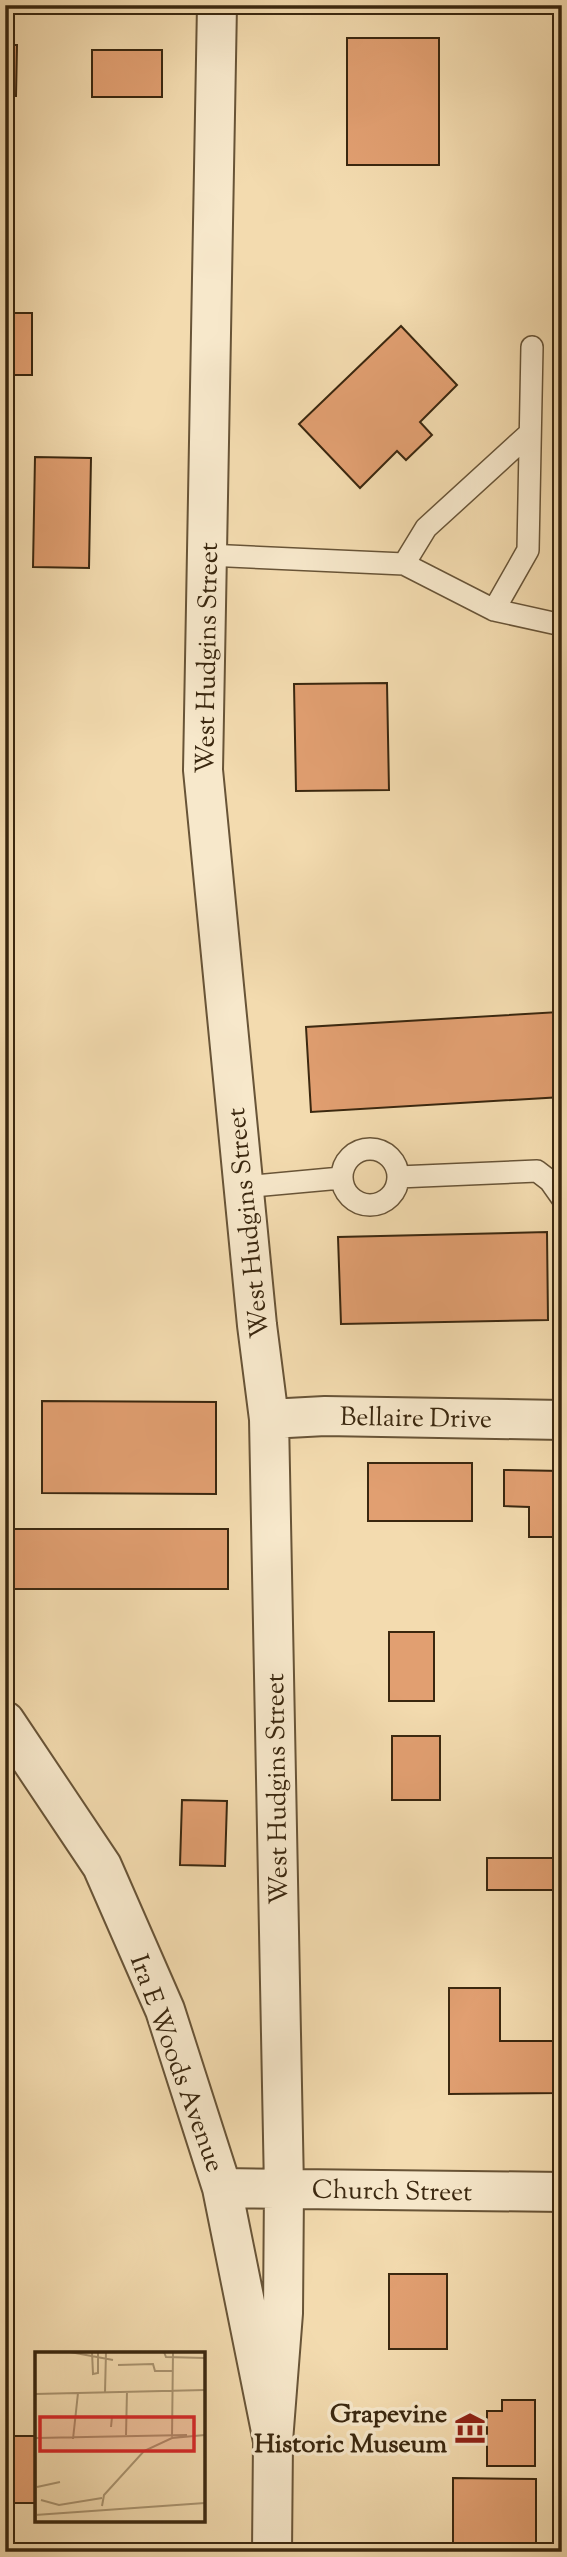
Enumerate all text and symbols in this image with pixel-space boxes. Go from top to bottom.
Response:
street label: West Hudgins Street [188,542,229,774]
street label: West Hudgins Street [219,1106,280,1340]
street label: Bellaire Drive [340,1400,492,1439]
street label: West Hudgins Street [258,1673,299,1905]
street label: Ira E Woods Avenue [119,1950,232,2178]
street label: Church Street [312,2173,473,2212]
inset map [35,2352,205,2522]
place label: Grapevine Historic Museum [254,2397,447,2464]
museum icon: Grapevine Historic Museum [453,2411,487,2445]

